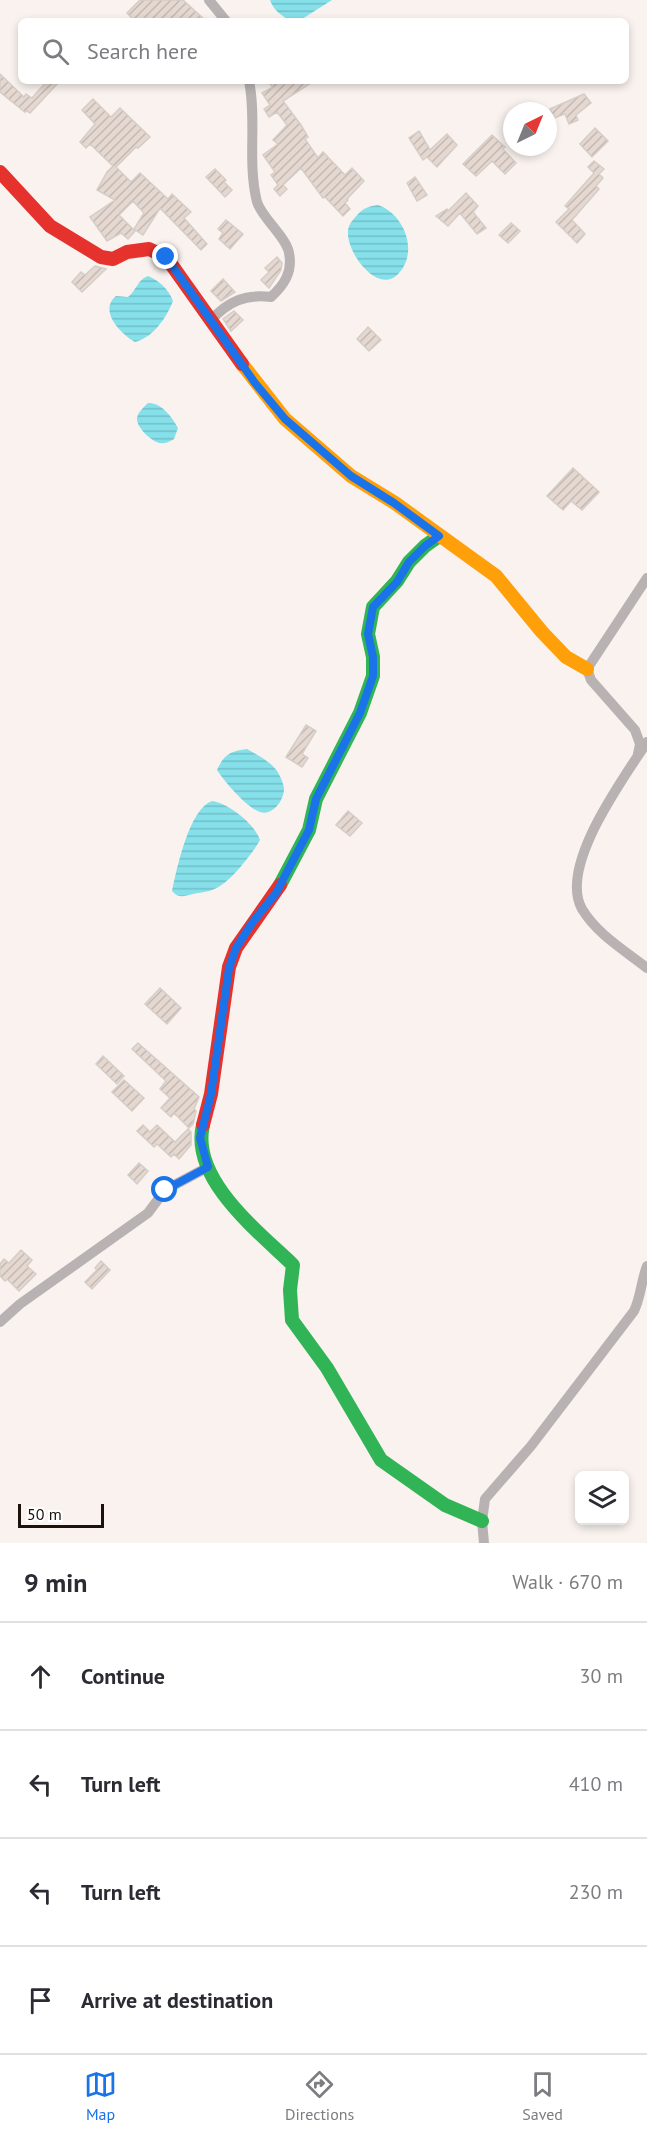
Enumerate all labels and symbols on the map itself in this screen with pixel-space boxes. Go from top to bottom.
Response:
north arrow [503,102,557,156]
route end [152,243,178,269]
route start [151,1176,177,1202]
scale bar [18,1501,104,1528]

